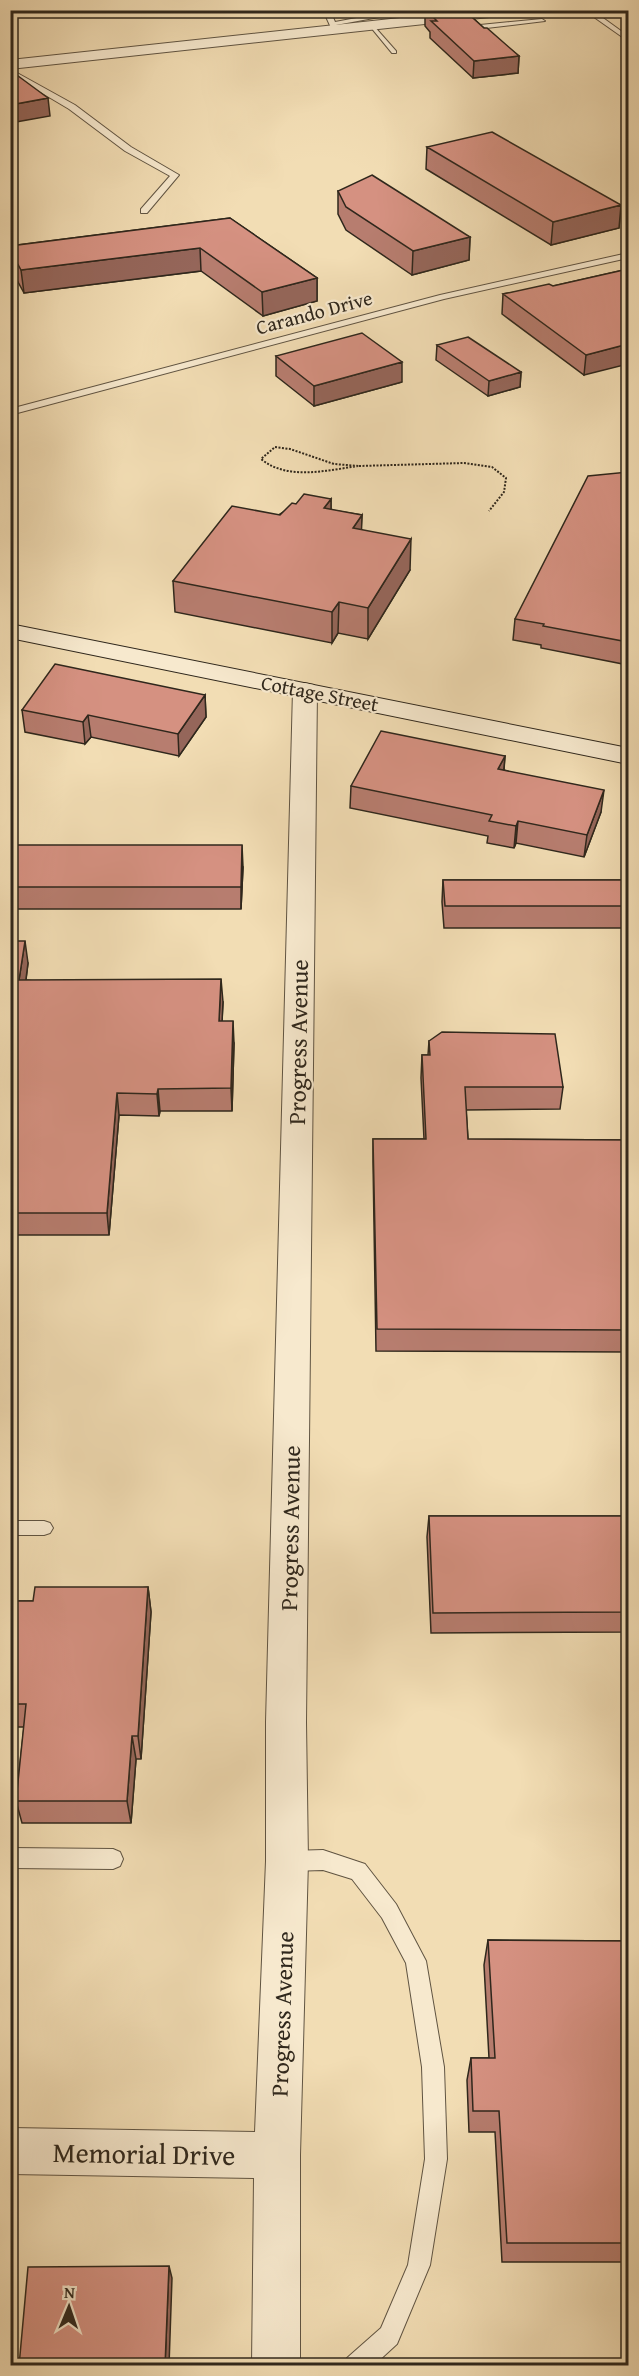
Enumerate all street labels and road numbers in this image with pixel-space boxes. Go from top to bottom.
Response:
street label: Carando Drive [253,283,375,341]
street label: Cottage Street [259,667,381,719]
street label: Progress Avenue [279,959,317,1125]
street label: Progress Avenue [271,1445,309,1611]
street label: Progress Avenue [262,1931,302,2097]
street label: Memorial Drive [52,2131,236,2175]

